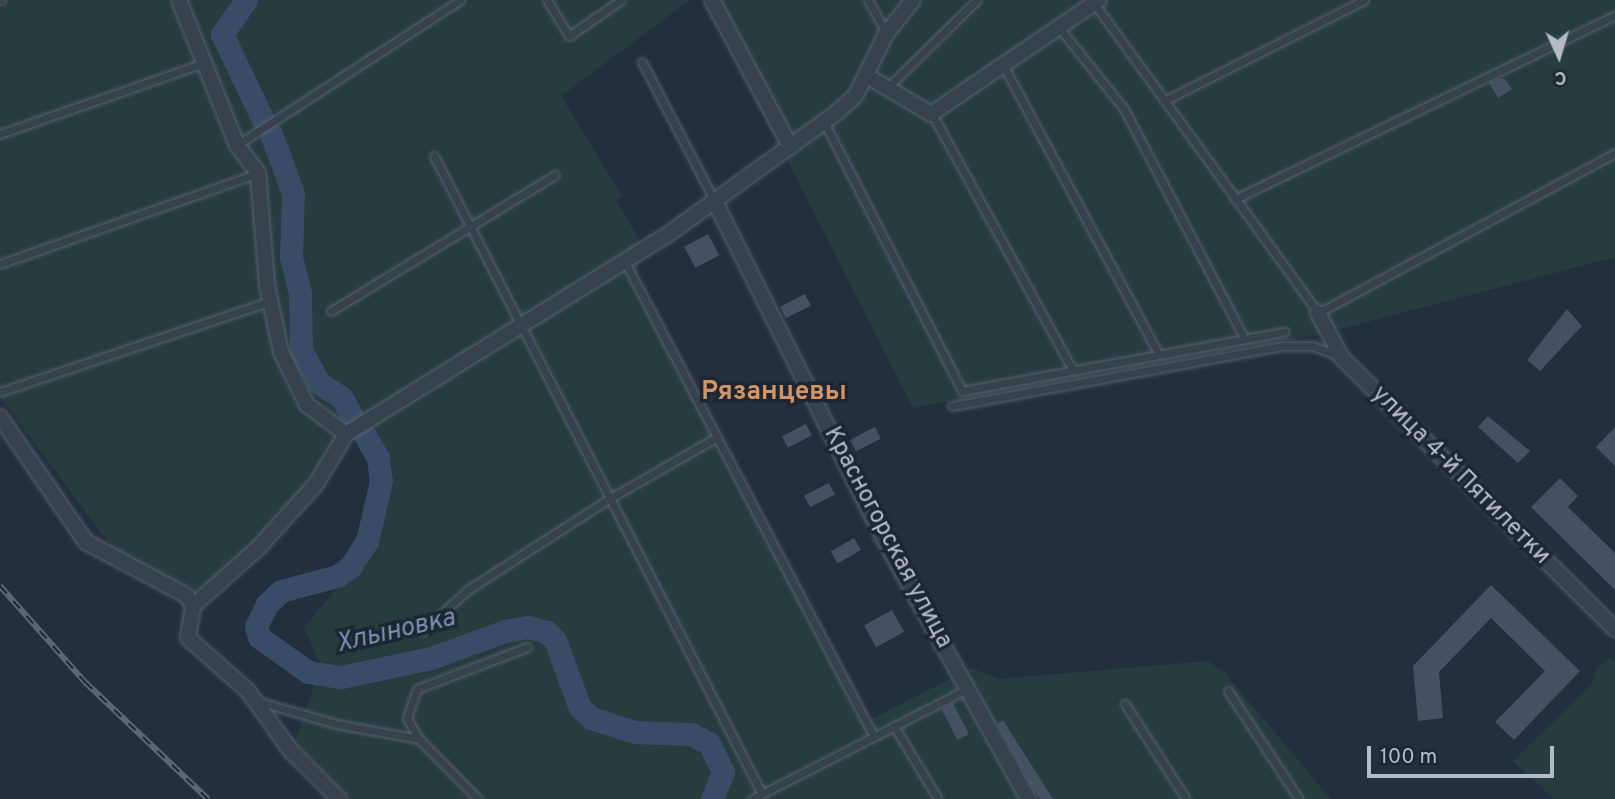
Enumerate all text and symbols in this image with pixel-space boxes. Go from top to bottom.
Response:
north arrow [1524,21,1594,91]
text: С [1554,65,1567,89]
district label: Рязанцевы [701,377,847,409]
street label: улица 4-й Пятилетки [1365,381,1555,571]
street label: Красногорская улица [816,422,958,654]
water label: Хлыновка [334,603,458,661]
scale bar [1370,732,1557,776]
text: 100 m [1380,744,1437,771]

